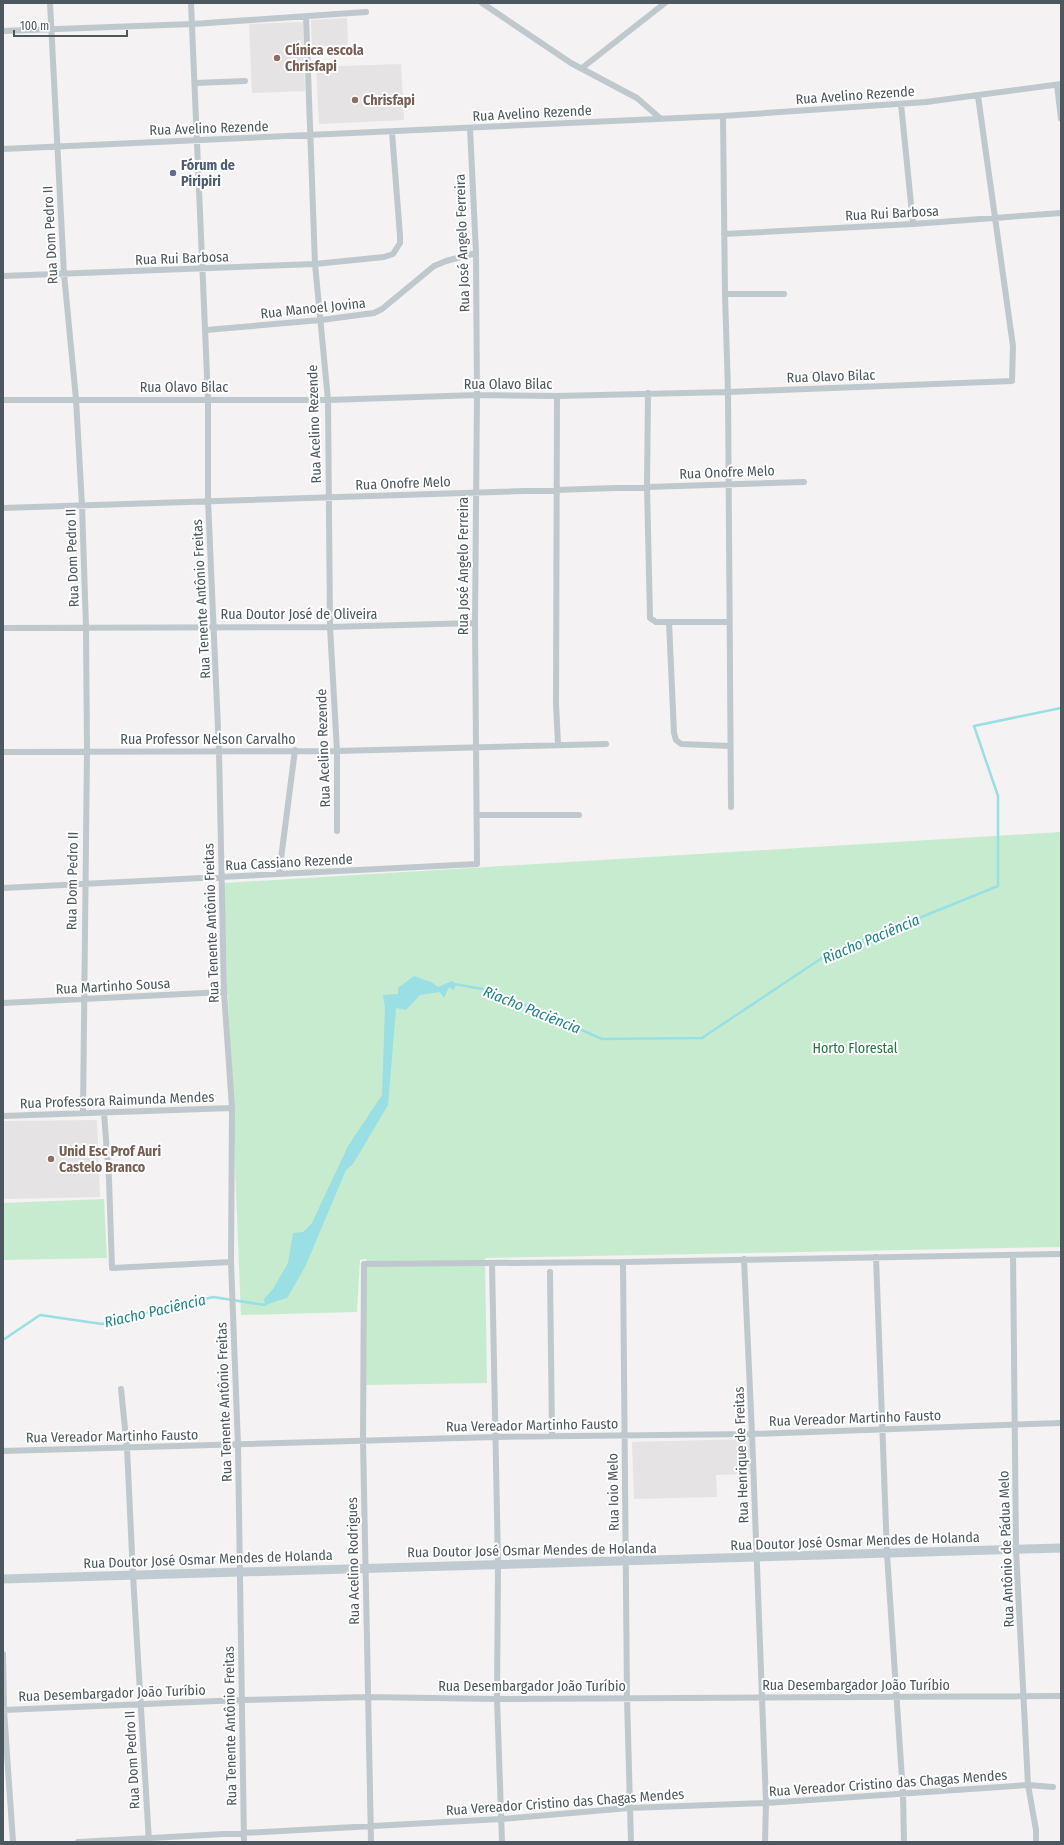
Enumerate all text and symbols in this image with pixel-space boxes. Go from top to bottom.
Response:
scale bar [14,12,127,38]
text: 100 m [20,19,49,33]
place label: Clínica escola Chrisfapi [285,42,364,75]
marker: Clínica escola Chrisfapi [272,53,282,63]
street label: Rua Avelino Rezende [795,83,915,108]
place label: Chrisfapi [363,92,415,109]
marker: Chrisfapi [350,95,360,105]
street label: Rua Avelino Rezende [472,102,592,125]
street label: Rua Avelino Rezende [149,118,269,139]
place label: Fórum de Piripiri [181,157,235,190]
marker: Fórum de Piripiri [168,168,178,178]
street label: Rua José Angelo Ferreira [452,173,473,312]
street label: Rua Dom Pedro II [39,185,62,285]
street label: Rua Rui Barbosa [845,203,939,224]
street label: Rua Rui Barbosa [135,248,229,269]
street label: Rua Manoel Jovina [260,295,367,322]
street label: Rua Acelino Rezende [304,364,325,484]
street label: Rua Olavo Bilac [786,366,876,387]
street label: Rua Olavo Bilac [464,376,552,393]
street label: Rua Olavo Bilac [140,379,228,396]
street label: Rua Onofre Melo [679,462,775,483]
street label: Rua Onofre Melo [355,473,451,494]
street label: Rua José Angelo Ferreira [455,497,472,635]
street label: Rua Dom Pedro II [62,508,83,607]
street label: Rua Tenente Antônio Freitas [189,519,214,679]
street label: Rua Doutor José de Oliveira [221,606,378,623]
street label: Rua Acelino Rezende [313,688,334,808]
street label: Rua Professor Nelson Carvalho [120,731,296,748]
street label: Rua Dom Pedro II [63,832,82,930]
street label: Rua Tenente Antônio Freitas [200,843,223,1003]
street label: Rua Cassiano Rezende [225,851,353,874]
water label: Riacho Paciência [820,910,922,967]
street label: Rua Martinho Sousa [55,975,171,998]
water label: Riacho Paciência [481,982,584,1038]
park label: Horto Florestal [812,1040,898,1057]
street label: Rua Professora Raimunda Mendes [20,1089,215,1112]
place label: Unid Esc Prof Auri Castelo Branco [59,1143,161,1176]
marker: Unid Esc Prof Auri Castelo Branco [46,1154,56,1164]
water label: Riacho Paciência [103,1291,208,1331]
street label: Rua Tenente Antônio Freitas [213,1322,236,1482]
street label: Rua Henrique de Freitas [731,1386,752,1524]
street label: Rua Vereador Martinho Fausto [769,1407,941,1430]
street label: Rua Vereador Martinho Fausto [446,1415,618,1436]
street label: Rua Vereador Martinho Fausto [26,1426,198,1447]
street label: Rua Ioio Melo [604,1453,623,1531]
street label: Rua Antônio de Pádua Melo [995,1470,1018,1628]
street label: Rua Acelino Rodrigues [344,1497,363,1625]
street label: Rua Doutor José Osmar Mendes de Holanda [730,1529,980,1554]
street label: Rua Doutor José Osmar Mendes de Holanda [407,1540,657,1561]
street label: Rua Doutor José Osmar Mendes de Holanda [83,1547,333,1572]
street label: Rua Tenente Antônio Freitas [221,1646,240,1806]
street label: Rua Desembargador João Turíbio [762,1677,950,1694]
street label: Rua Desembargador João Turíbio [438,1678,626,1695]
street label: Rua Desembargador João Turíbio [18,1682,206,1705]
street label: Rua Dom Pedro II [121,1710,144,1810]
street label: Rua Vereador Cristino das Chagas Mendes [768,1767,1008,1800]
street label: Rua Vereador Cristino das Chagas Mendes [445,1786,685,1819]

